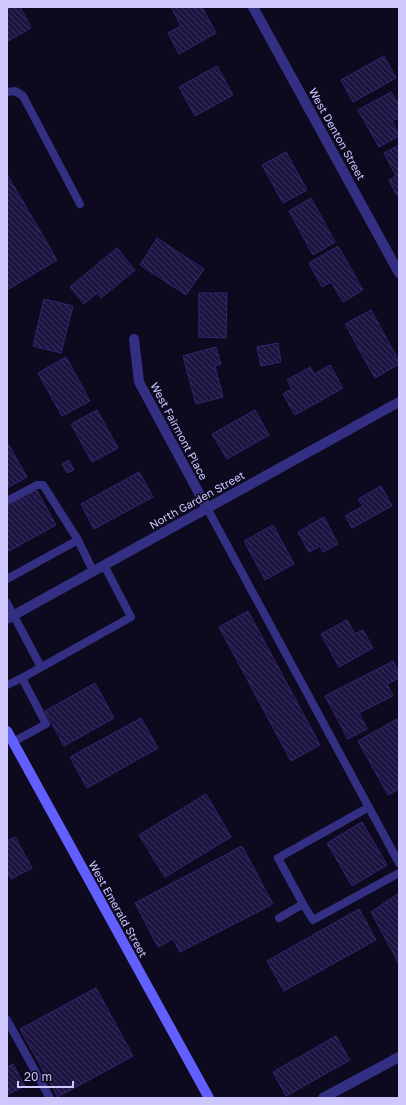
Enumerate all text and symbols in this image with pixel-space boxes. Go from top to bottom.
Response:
street label: West Denton Street [307,85,368,182]
street label: West Fairmont Place [148,380,211,482]
street label: North Garden Street [147,468,247,531]
street label: West Emerald Street [87,858,150,959]
scale bar [18,1063,73,1089]
text: 20 m [24,1069,52,1084]

